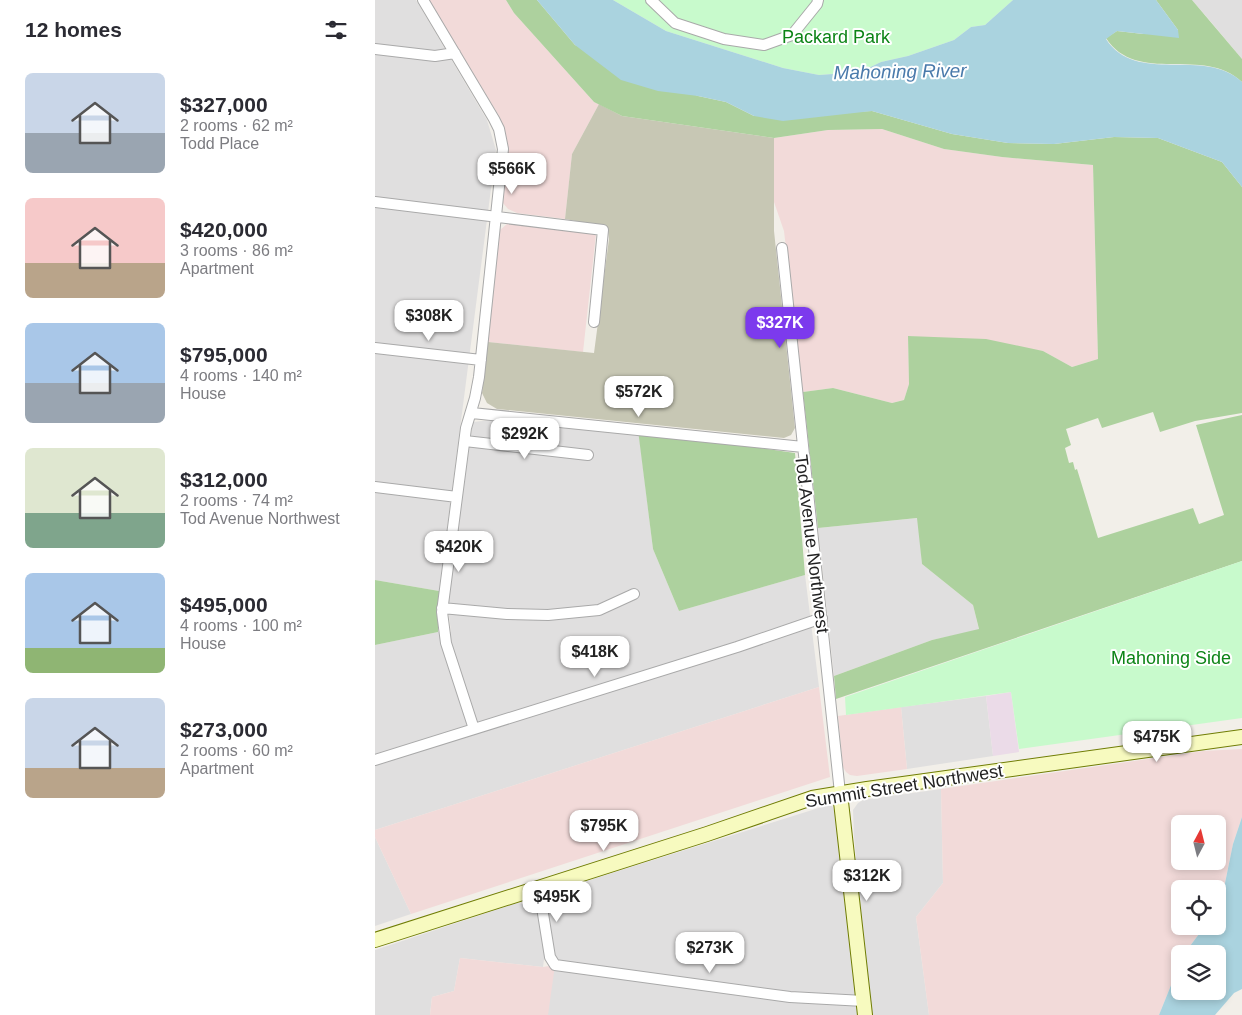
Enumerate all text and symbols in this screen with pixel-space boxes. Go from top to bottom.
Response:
icon: filters [322,16,350,44]
text: 12 homes [25,18,122,41]
park label: Packard Park [782,27,891,47]
water label: Mahoning River [833,60,967,83]
icon: home [65,93,125,153]
text: $327,000 [180,93,268,116]
text: 2 rooms · 62 m² [180,117,293,134]
text: Todd Place [180,135,259,152]
pin: $566K [477,152,547,195]
text: $566K [488,160,536,177]
icon: home [65,218,125,278]
text: $420,000 [180,218,268,241]
text: 3 rooms · 86 m² [180,242,293,259]
text: Apartment [180,260,254,277]
pin: $308K [394,300,464,342]
pin: $327K [745,306,815,349]
text: $308K [405,307,453,324]
text: $327K [756,314,804,331]
icon: home [65,343,125,403]
text: $795,000 [180,343,268,366]
text: 4 rooms · 140 m² [180,367,302,384]
pin: $572K [604,376,674,418]
text: $572K [615,383,663,400]
text: House [180,385,226,402]
pin: $292K [490,418,560,460]
text: $292K [501,425,549,442]
street label: Tod Avenue Northwest [791,454,833,634]
icon: home [65,468,125,528]
text: $312,000 [180,468,268,491]
text: 2 rooms · 74 m² [180,492,293,509]
text: Tod Avenue Northwest [180,510,340,527]
pin: $420K [424,530,494,573]
text: $420K [435,538,483,555]
icon: home [65,593,125,653]
text: $495,000 [180,593,268,616]
text: 4 rooms · 100 m² [180,617,302,634]
text: House [180,635,226,652]
pin: $418K [560,636,630,678]
text: $418K [571,643,619,660]
park label: Mahoning Side [1111,648,1231,668]
icon: home [65,718,125,778]
text: $273,000 [180,718,268,741]
pin: $475K [1122,720,1192,763]
text: $475K [1133,728,1181,745]
text: 2 rooms · 60 m² [180,742,293,759]
text: Apartment [180,760,254,777]
street label: Summit Street Northwest [804,760,1004,812]
pin: $795K [569,810,639,852]
north arrow [1171,815,1226,870]
map controls [1171,815,1226,1000]
text: $795K [580,817,628,834]
pin: $312K [832,860,902,902]
text: $312K [843,867,891,884]
pin: $495K [522,880,592,923]
button: locate [1171,880,1226,935]
text: $495K [533,888,581,905]
pin: $273K [675,932,745,974]
text: $273K [686,939,734,956]
button: layers [1171,945,1226,1000]

